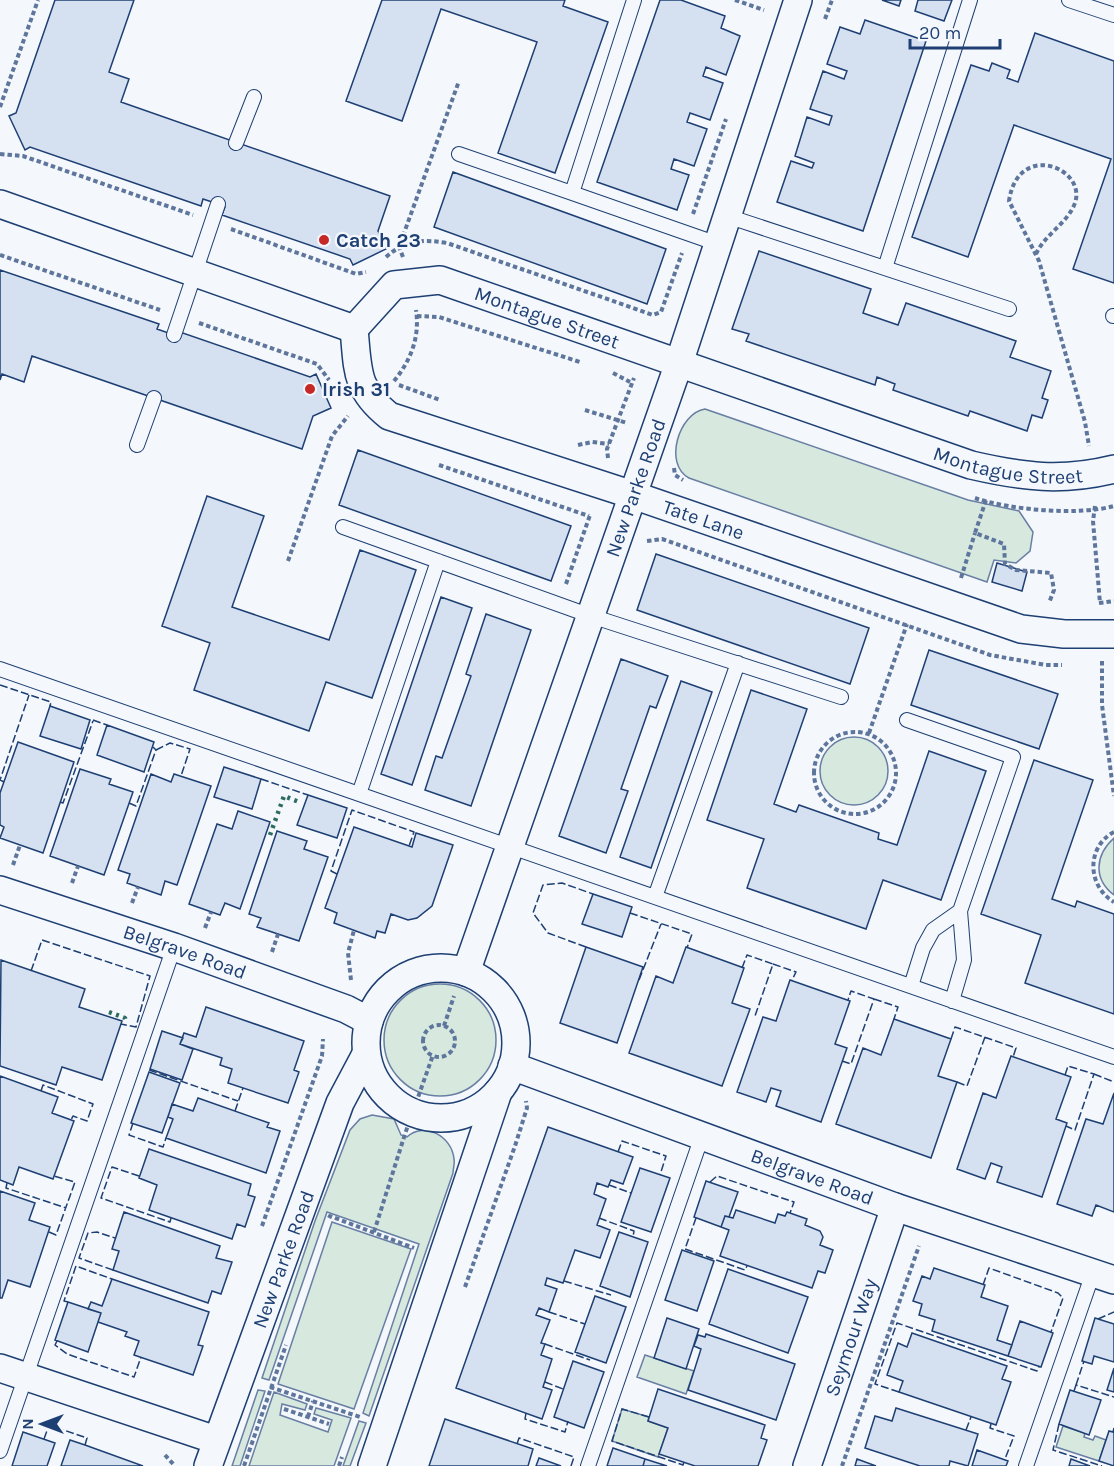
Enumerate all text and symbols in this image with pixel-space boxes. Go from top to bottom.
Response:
scale bar [910,12,1000,50]
text: 20 m [919,22,961,44]
place label: Catch 23 [336,229,421,252]
marker: Catch 23 [317,233,331,247]
street label: Montague Street [471,282,623,354]
place label: Irish 31 [322,378,390,401]
marker: Irish 31 [303,382,317,396]
street label: New Parke Road [601,416,671,560]
street label: Montague Street [930,442,1085,489]
street label: Tate Lane [660,495,747,545]
street label: Belgrave Road [120,920,250,984]
street label: Belgrave Road [748,1144,877,1210]
street label: New Parke Road [248,1187,319,1331]
street label: Seymour Way [821,1275,882,1399]
north arrow [12,1394,72,1454]
text: N [18,1418,37,1430]

